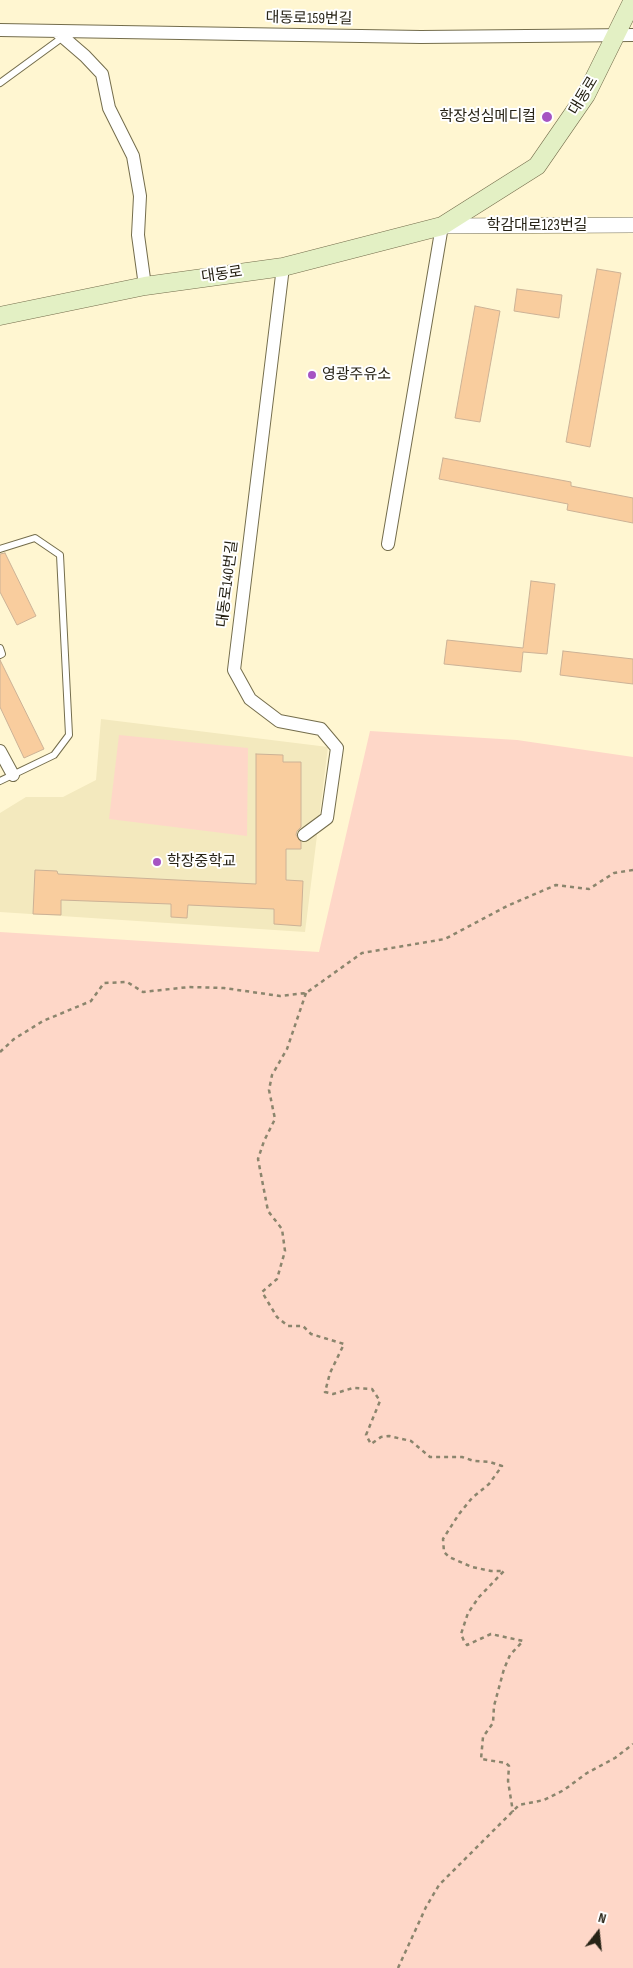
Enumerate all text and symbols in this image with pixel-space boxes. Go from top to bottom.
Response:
street label: 대동로159번길 [265,9,353,29]
street label: 대동로 [566,74,602,118]
place label: 학장성심메디컬 [439,108,536,126]
marker: 학장성심메디컬 [540,110,554,124]
street label: 학감대로123번길 [487,217,587,235]
street label: 대동로 [200,263,244,287]
place label: 영광주유소 [322,366,391,384]
marker: 영광주유소 [306,369,318,381]
street label: 대동로140번길 [214,540,242,628]
place label: 학장중학교 [167,853,236,871]
marker: 학장중학교 [151,856,163,868]
north arrow [573,1908,623,1958]
text: N [596,1909,608,1927]

